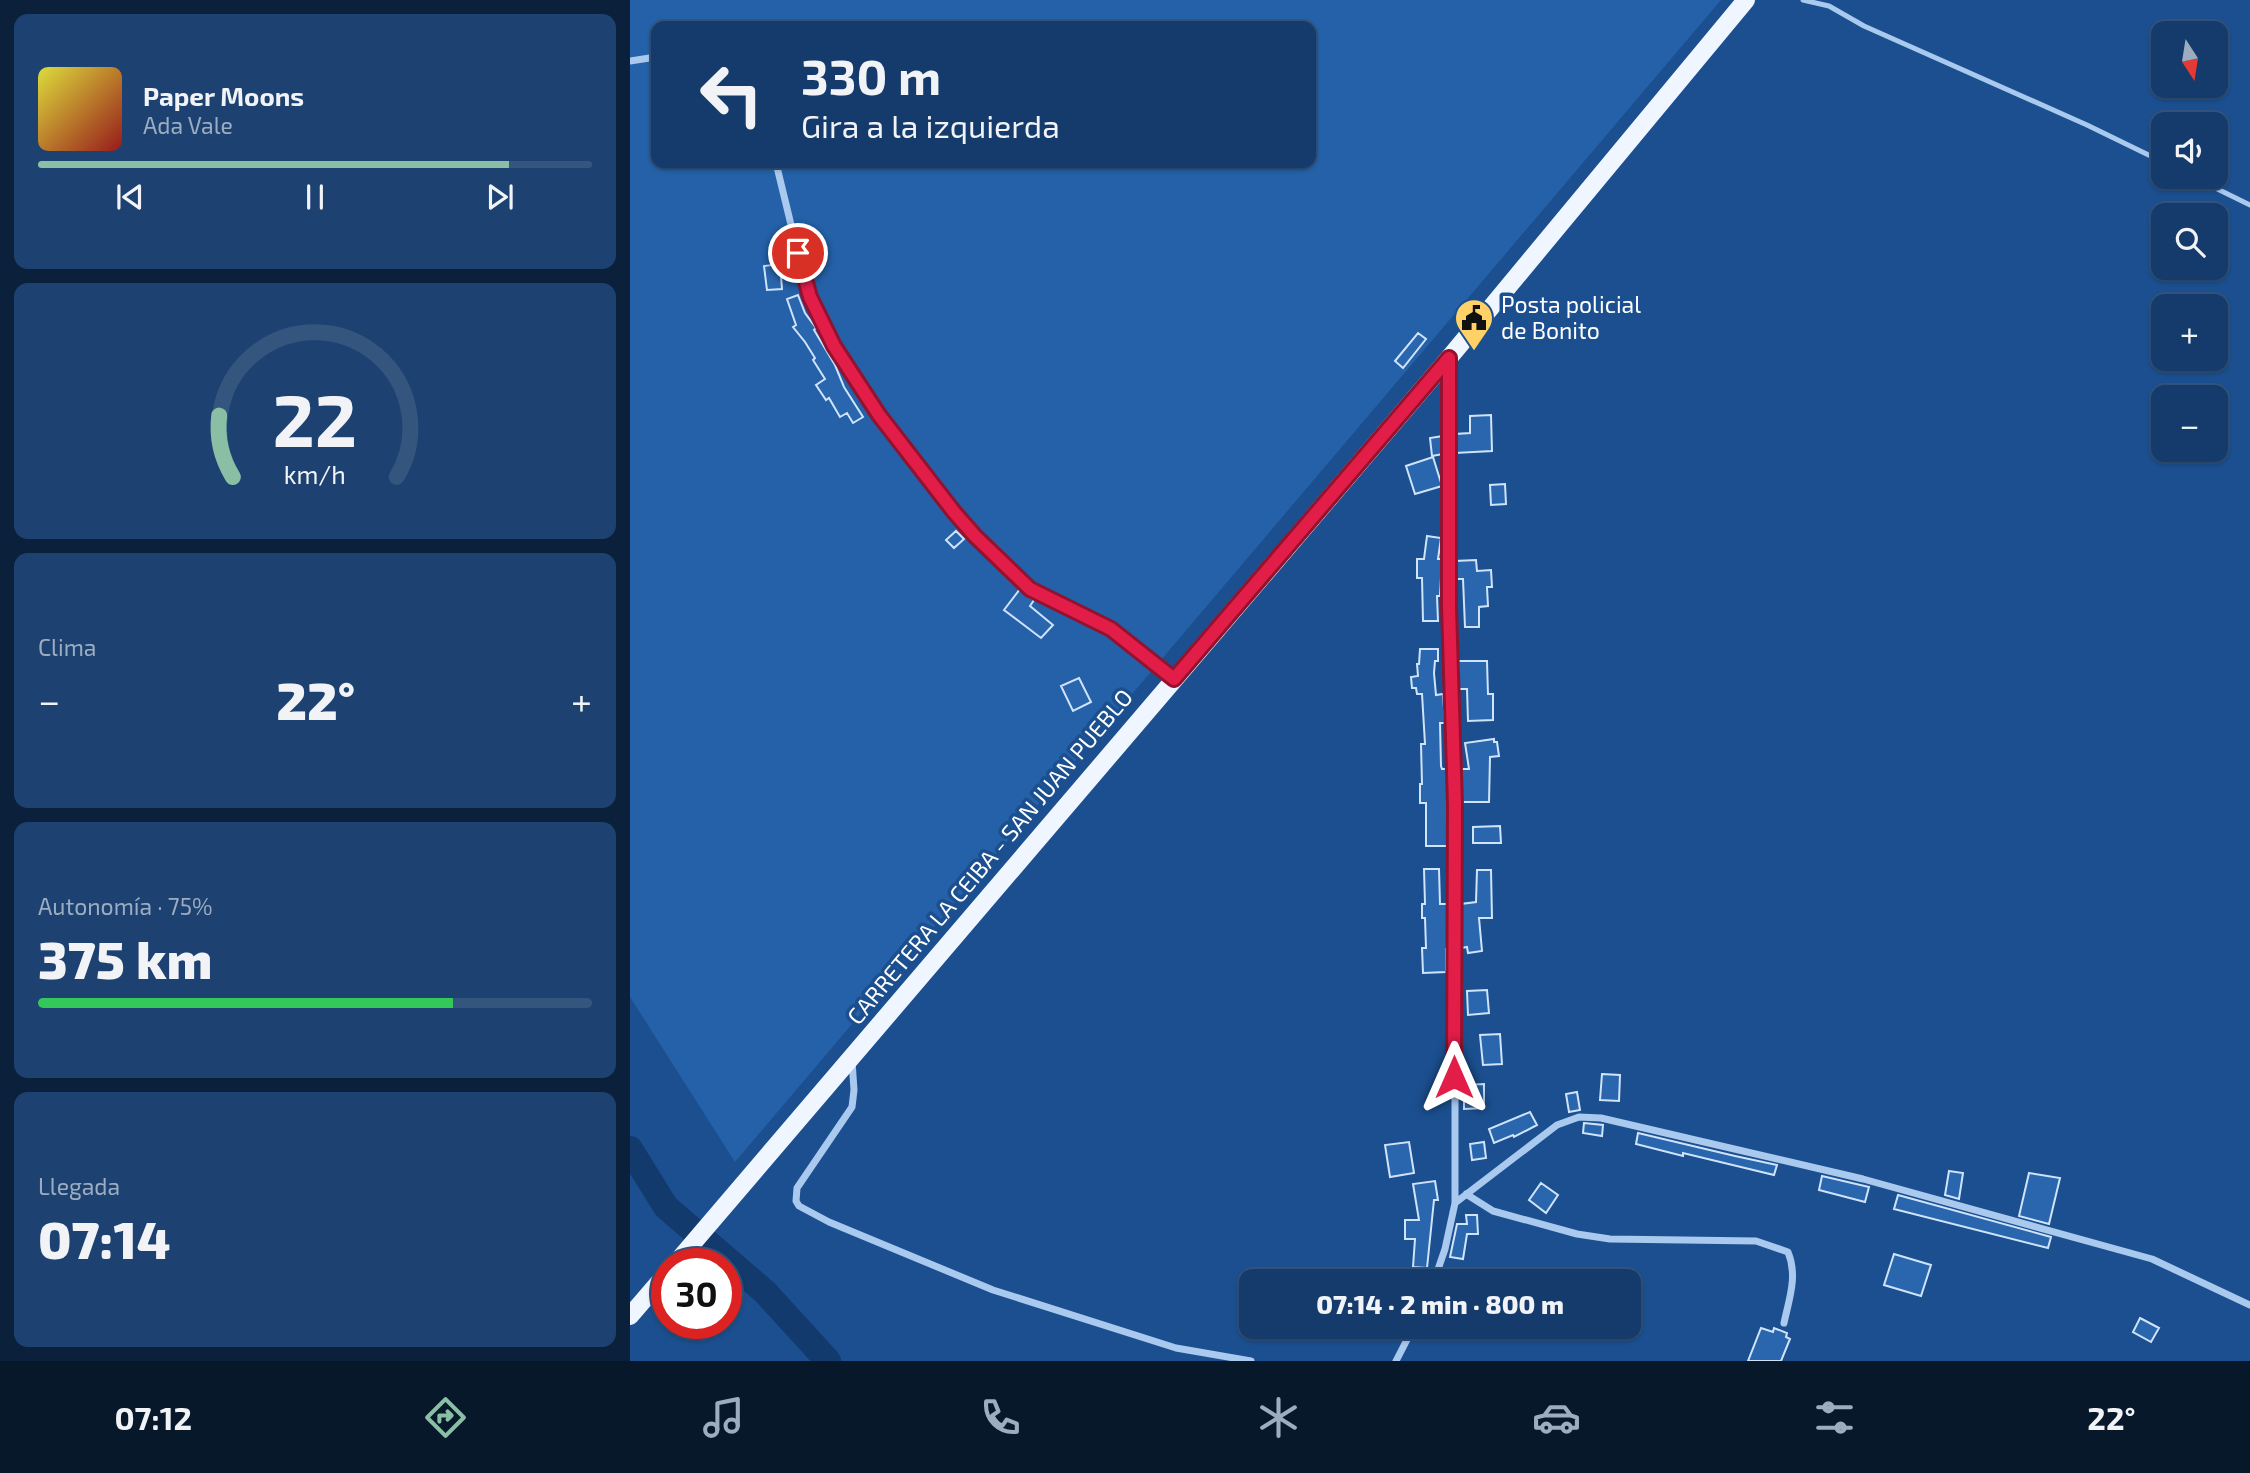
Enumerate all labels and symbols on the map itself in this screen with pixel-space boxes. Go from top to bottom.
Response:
north arrow [2151,21,2228,98]
pin [768,223,828,283]
place label: Posta policial de Bonito [1501,290,1641,344]
public building icon: Posta policial de Bonito [1453,297,1495,352]
street label: CARRETERA LA CEIBA - SAN JUAN PUEBLO [841,683,1138,1030]
position arrow [1417,1040,1491,1114]
speed limit sign: 30 [651,1248,742,1339]

